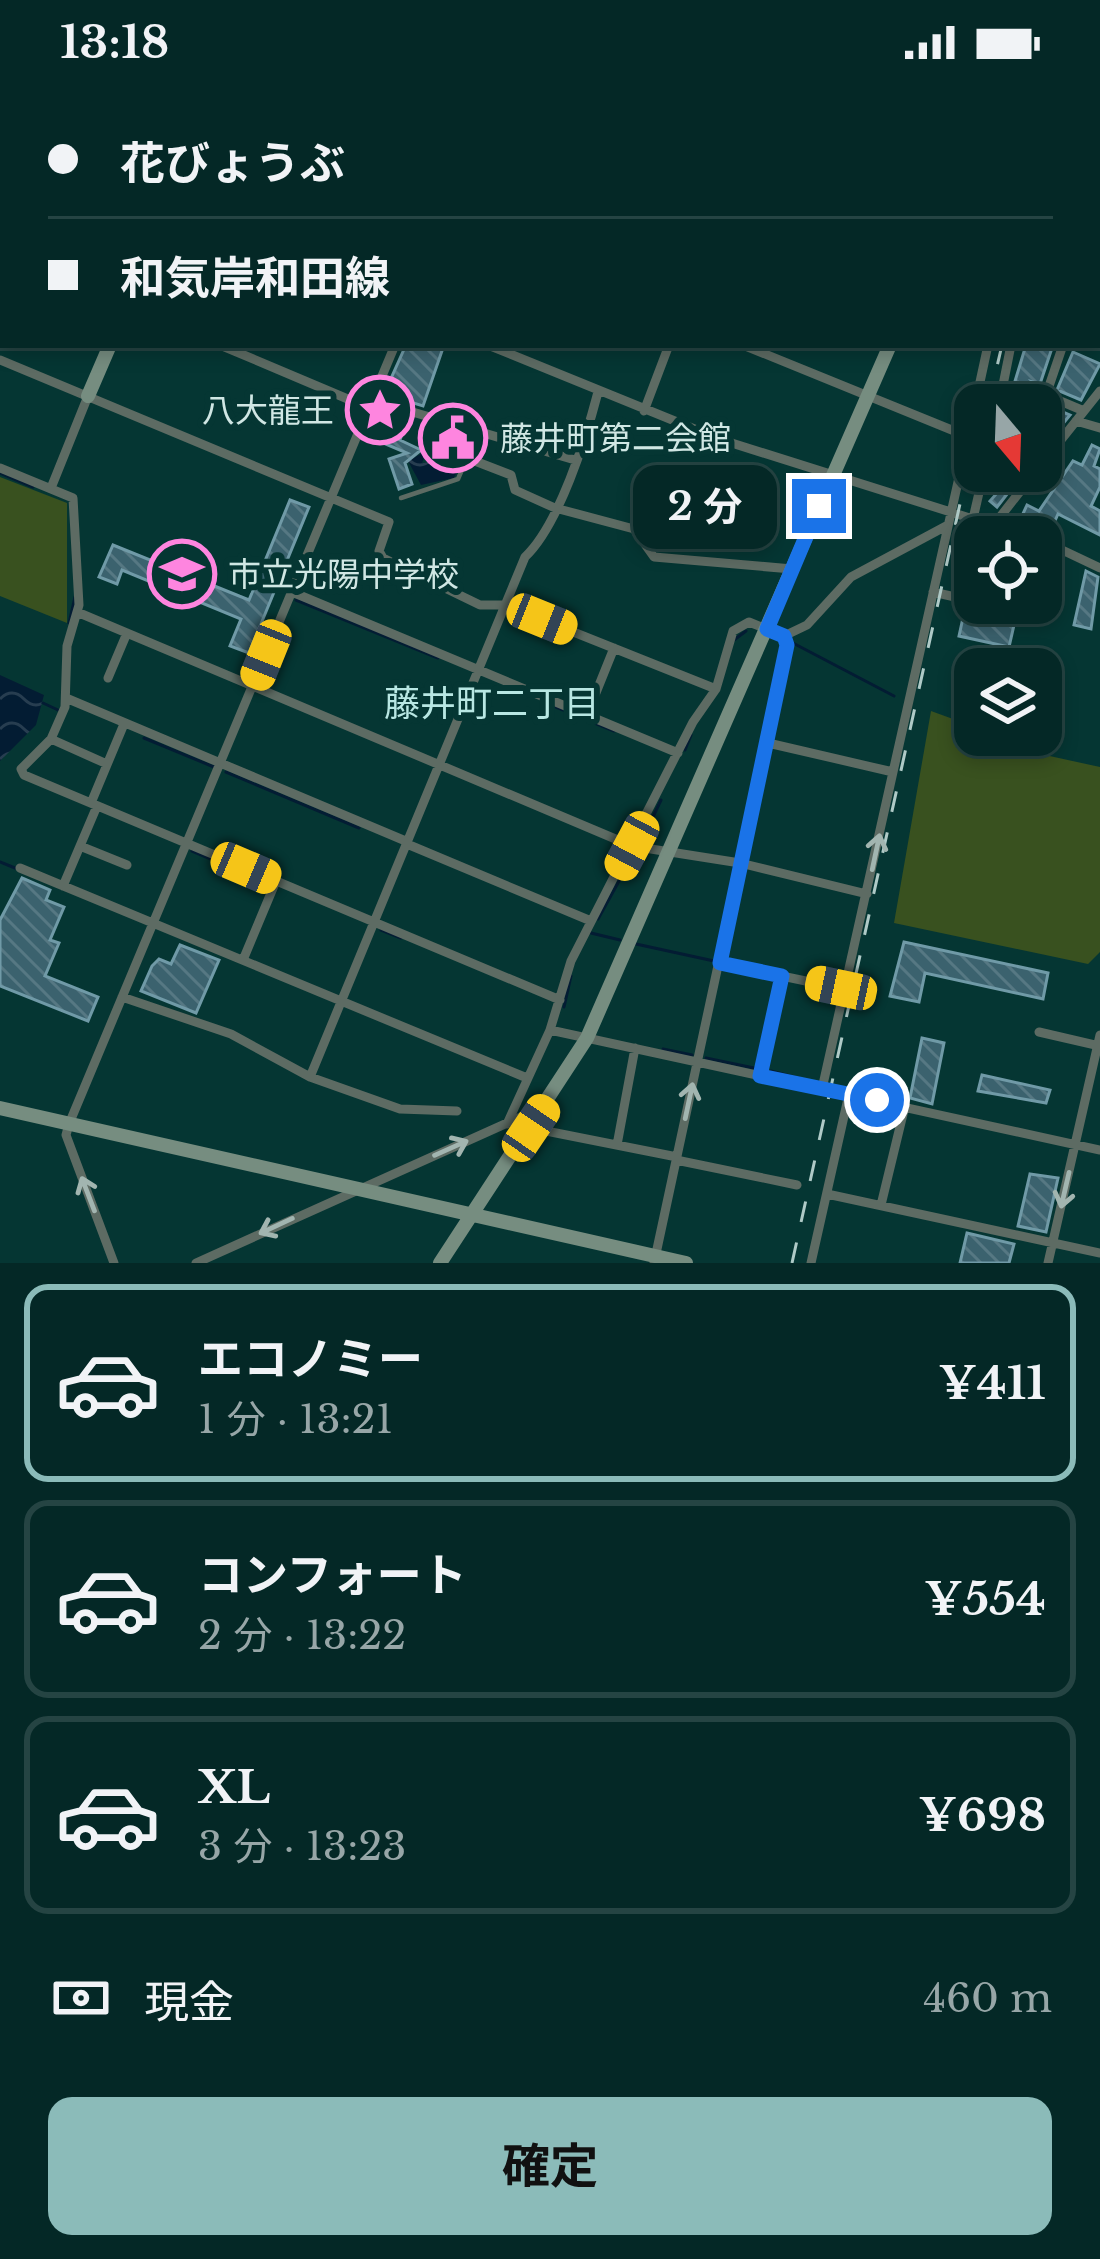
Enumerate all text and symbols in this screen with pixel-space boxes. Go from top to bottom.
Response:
text: 13:18 [60,14,169,70]
text: 花びょうぶ [120,135,345,191]
text: 和気岸和田線 [120,250,390,306]
place icon: 八大龍王 [345,375,415,445]
north arrow [954,384,1062,492]
map controls [954,384,1062,756]
place label: 八大龍王 [202,390,334,431]
public building icon: 藤井町第二会館 [418,403,488,473]
place label: 藤井町第二会館 [500,418,731,459]
callout: 2 分 [633,464,777,548]
route end [792,479,846,533]
text: 2 分 [668,482,742,531]
button: locate [954,516,1062,624]
school or university icon: 市立光陽中学校 [147,539,217,609]
place label: 市立光陽中学校 [228,554,459,595]
car [502,589,582,649]
car [236,615,296,695]
button: layers [954,648,1062,756]
district label: 藤井町二丁目 [384,681,600,726]
car [599,806,665,886]
one-way arrow [865,834,888,872]
car [206,837,286,899]
car [802,963,880,1013]
route start [850,1073,904,1127]
one-way arrow [679,1082,702,1120]
car [496,1088,566,1168]
one-way arrow [433,1135,469,1157]
one-way arrow [1053,1171,1075,1209]
one-way arrow [76,1176,98,1213]
one-way arrow [259,1216,295,1238]
icon: car [54,1329,162,1437]
text: エコノミー [198,1331,423,1387]
text: ¥411 [939,1355,1046,1411]
text: 1 分 · 13:21 [198,1395,393,1444]
icon: car [54,1545,162,1653]
text: コンフォート [198,1547,467,1603]
text: ¥554 [924,1571,1046,1627]
text: 2 分 · 13:22 [198,1611,406,1660]
text: XL [198,1759,270,1815]
icon: car [54,1761,162,1869]
text: ¥698 [918,1787,1046,1843]
text: 3 分 · 13:23 [198,1822,406,1871]
icon: cash [48,1965,114,2031]
text: 現金 [144,1974,234,2030]
text: 460 m [923,1974,1052,2023]
button: 確定 [48,2097,1052,2235]

